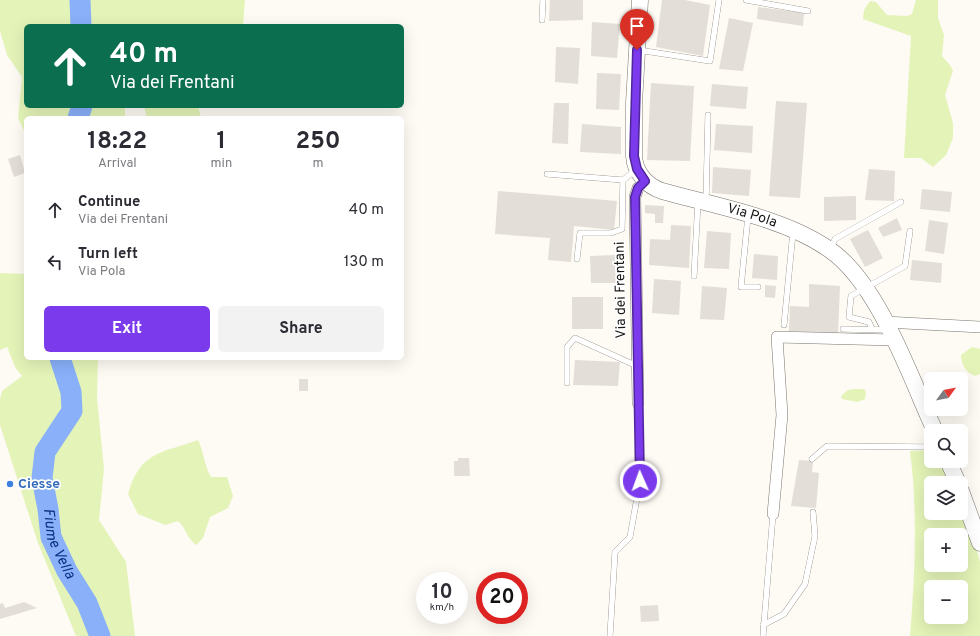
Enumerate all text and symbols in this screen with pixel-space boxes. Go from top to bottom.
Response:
pin [620,9,654,50]
icon: arrive [626,15,648,37]
text: 40 m [110,37,178,73]
icon: ahead [44,40,96,92]
text: Via dei Frentani [110,72,235,95]
text: 18:22 [87,127,147,157]
text: 1 [217,127,226,157]
text: 250 [296,127,341,157]
text: Arrival [98,156,137,172]
text: min [211,156,232,172]
text: m [313,156,324,172]
text: Continue [78,193,140,212]
icon: ahead [44,199,66,221]
street label: Via Pola [725,200,779,231]
text: 40 m [349,201,384,220]
text: Via dei Frentani [78,212,168,228]
street label: Via dei Frentani [612,241,630,339]
text: Turn left [78,245,138,264]
icon: left [44,251,66,273]
text: 130 m [344,253,384,272]
text: Via Pola [78,264,125,280]
button: Exit [44,306,210,352]
button: Share [218,306,384,352]
north arrow [924,372,968,416]
map controls [924,372,968,624]
button: search [924,424,968,468]
position arrow [619,460,661,502]
place label: Ciesse [18,476,60,493]
button: layers [924,476,968,520]
marker: Ciesse [5,479,15,489]
water label: Fiume Vella [38,507,79,583]
button: + [924,528,968,572]
speed limit sign: 20 [476,572,528,624]
text: 10 [431,580,453,606]
button: − [924,580,968,624]
text: km/h [430,601,454,614]

